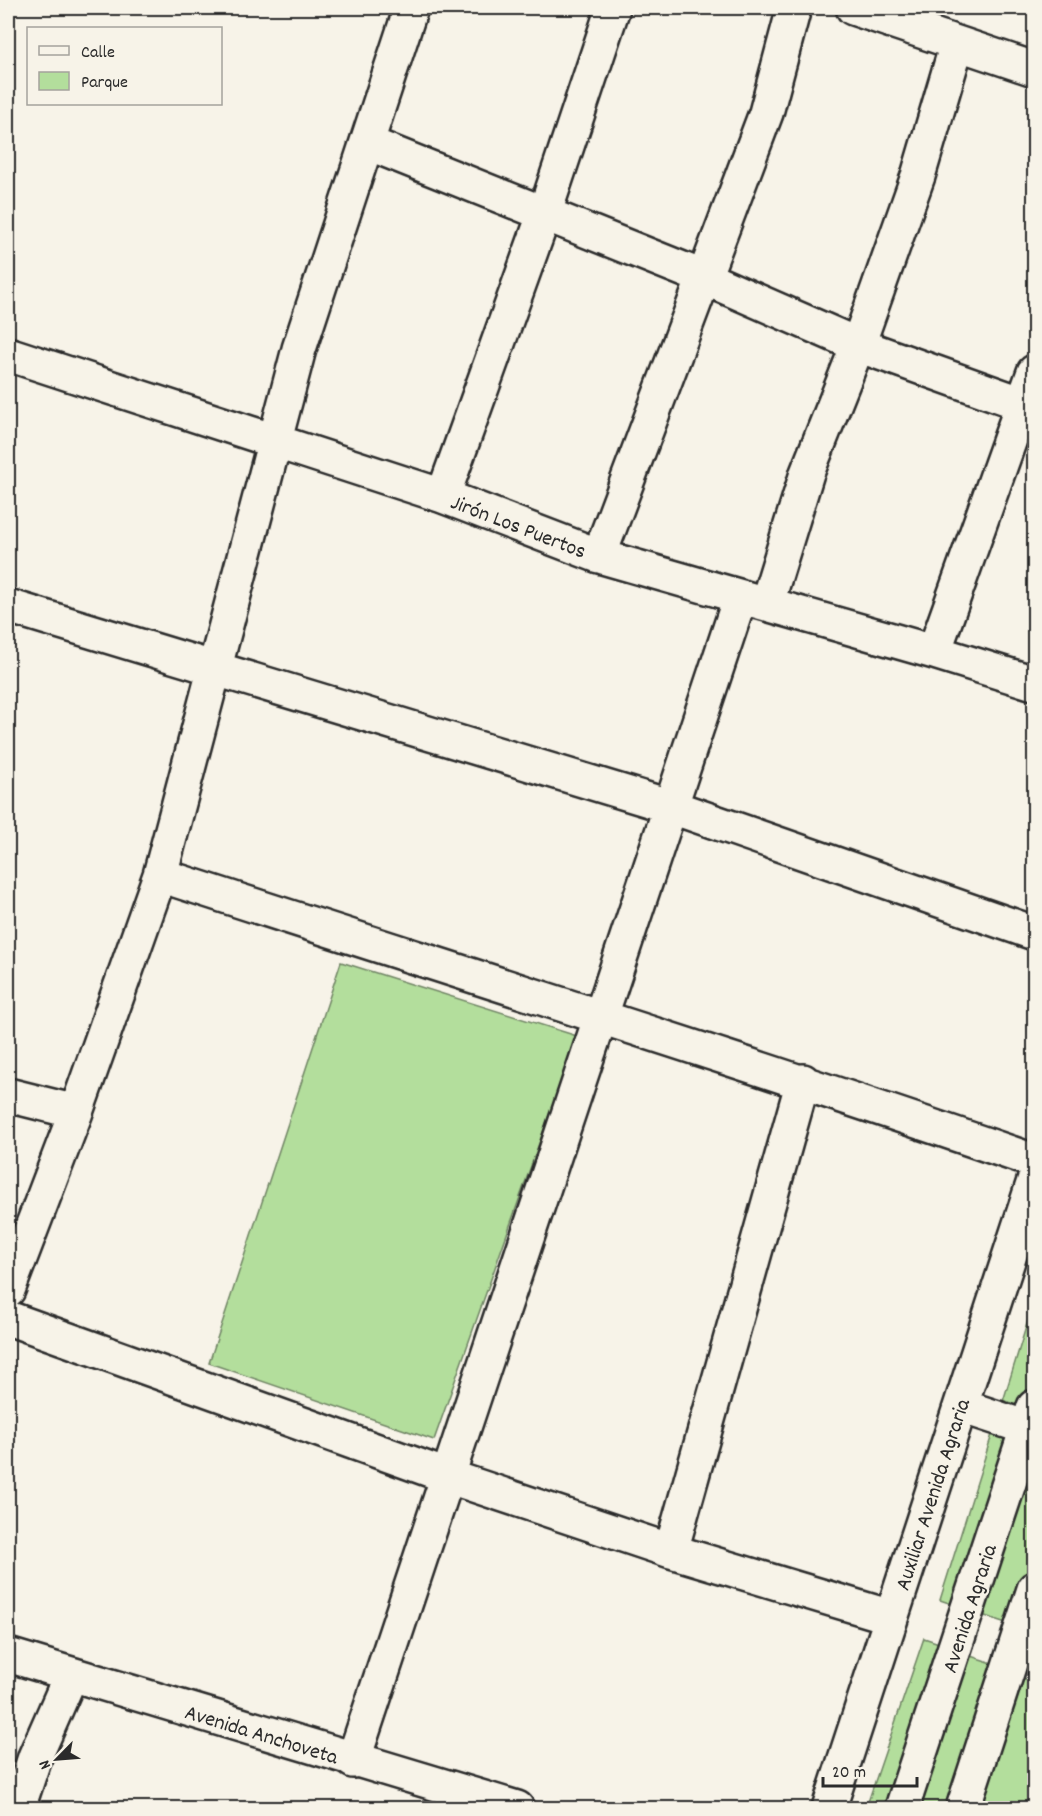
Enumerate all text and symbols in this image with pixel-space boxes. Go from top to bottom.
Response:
legend [27,27,222,105]
text: Calle [81,41,115,66]
text: Parque [81,71,128,96]
street label: Jirón Los Puertos [446,488,590,568]
street label: Auxiliar Avenida Agraria [889,1395,980,1595]
street label: Avenida Agraria [936,1540,1007,1677]
street label: Avenida Anchoveta [180,1698,342,1775]
north arrow [27,1729,87,1789]
scale bar [823,1750,918,1788]
text: N [34,1756,58,1773]
text: 20 m [832,1761,866,1786]

